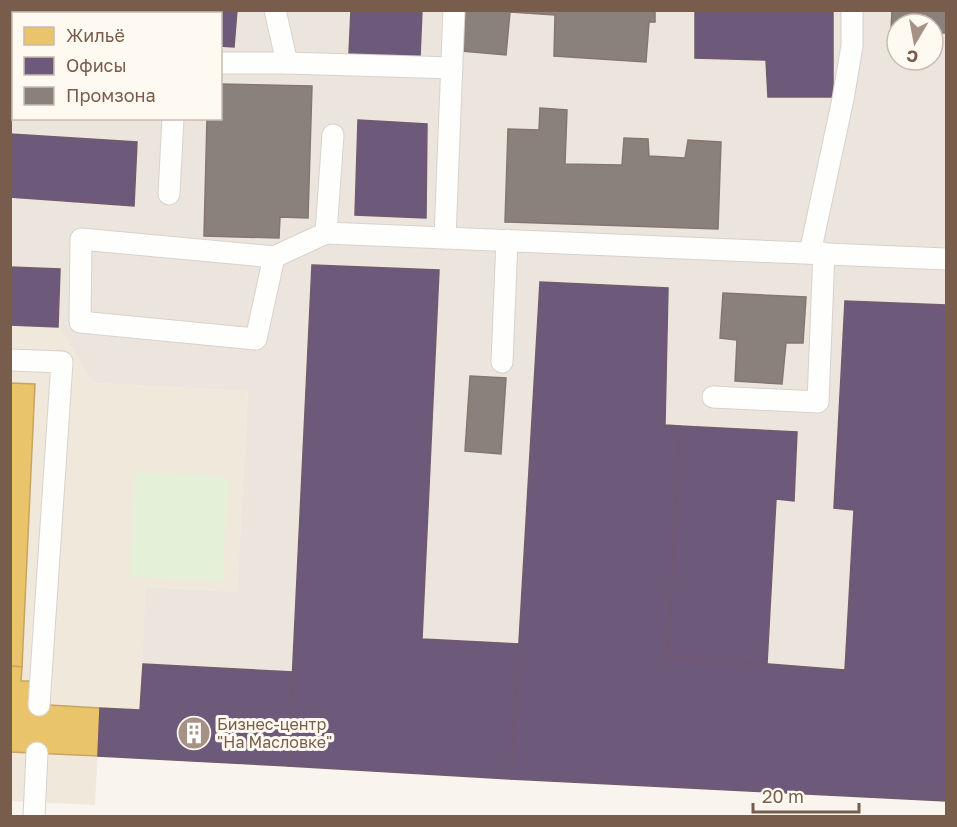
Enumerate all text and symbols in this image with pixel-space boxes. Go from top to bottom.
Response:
legend [12,12,222,120]
north arrow [885,12,945,72]
text: Жильё [66,24,125,46]
text: С [905,46,920,68]
text: Офисы [66,54,127,76]
text: Промзона [66,84,156,106]
place label: Бизнес-центр "На Масловке" [217,714,332,752]
building icon: Бизнес-центр "На Масловке" [176,715,212,751]
scale bar [753,776,860,814]
text: 20 m [762,785,804,807]

